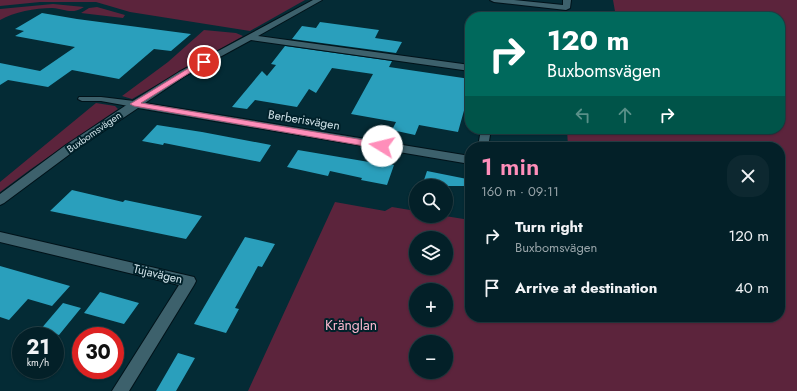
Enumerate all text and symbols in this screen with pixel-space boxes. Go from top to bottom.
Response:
text: 120 m [547,20,630,61]
icon: right [481,28,533,80]
pin [187,45,221,79]
icon: arrive [193,51,215,73]
text: Buxbomsvägen [547,58,661,84]
icon: left [572,104,594,126]
icon: ahead [614,104,636,126]
icon: right [656,104,678,126]
street label: Berberisvägen [267,105,341,135]
street label: Buxbomsvägen [64,108,124,156]
position arrow [361,125,403,167]
text: 1 min [481,149,539,184]
button: close [727,155,769,197]
map controls [409,179,453,379]
button: search [409,179,453,223]
text: 160 m · 09:11 [481,182,559,201]
text: Turn right [515,216,583,238]
icon: right [481,225,503,247]
text: 120 m [729,225,769,247]
button: layers [409,231,453,275]
text: Buxbomsvägen [515,238,597,257]
street label: Tujavägen [132,260,184,288]
icon: arrive [481,277,503,299]
text: Arrive at destination [515,277,657,299]
text: 40 m [735,277,769,299]
button: + [409,283,453,327]
park label: Kränglan [325,315,377,335]
speed limit sign: 30 [72,327,124,379]
text: 21 [26,333,50,362]
button: − [409,335,453,379]
text: km/h [27,355,49,370]

